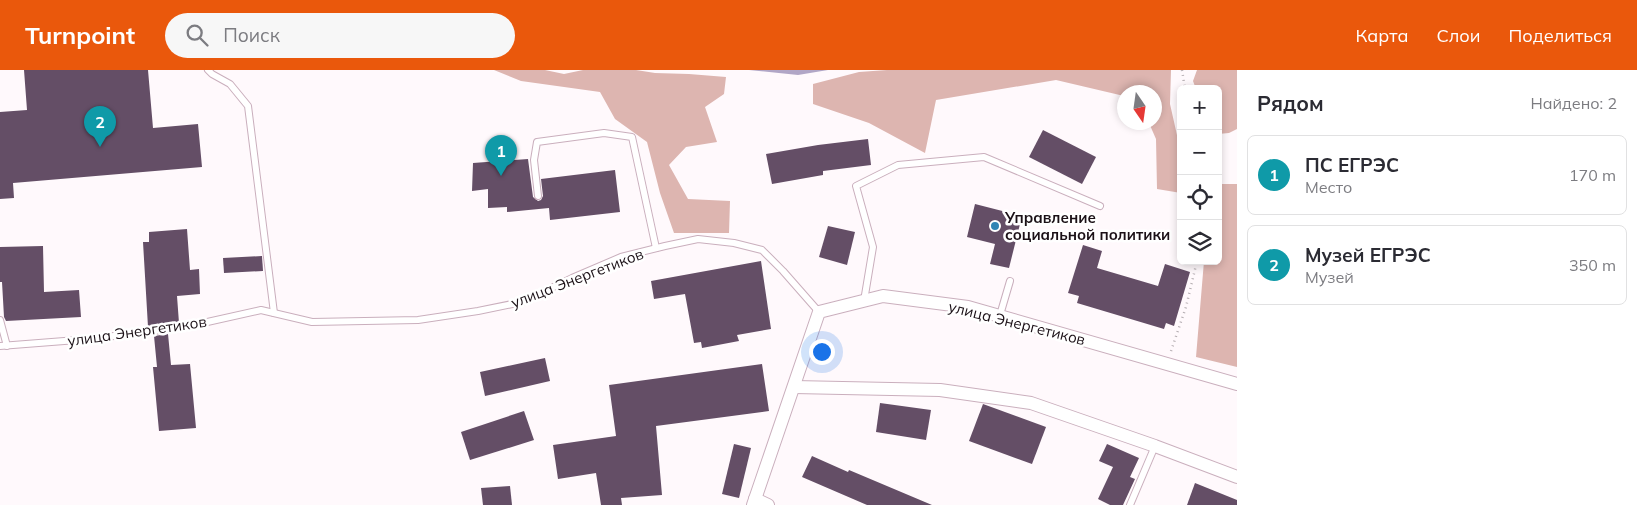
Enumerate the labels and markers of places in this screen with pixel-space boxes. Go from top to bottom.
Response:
pin: 2 [84,106,116,147]
pin: 1 [485,135,517,176]
place label: Управление социальной политики [1004,208,1170,244]
marker: Управление социальной политики [989,220,1001,232]

